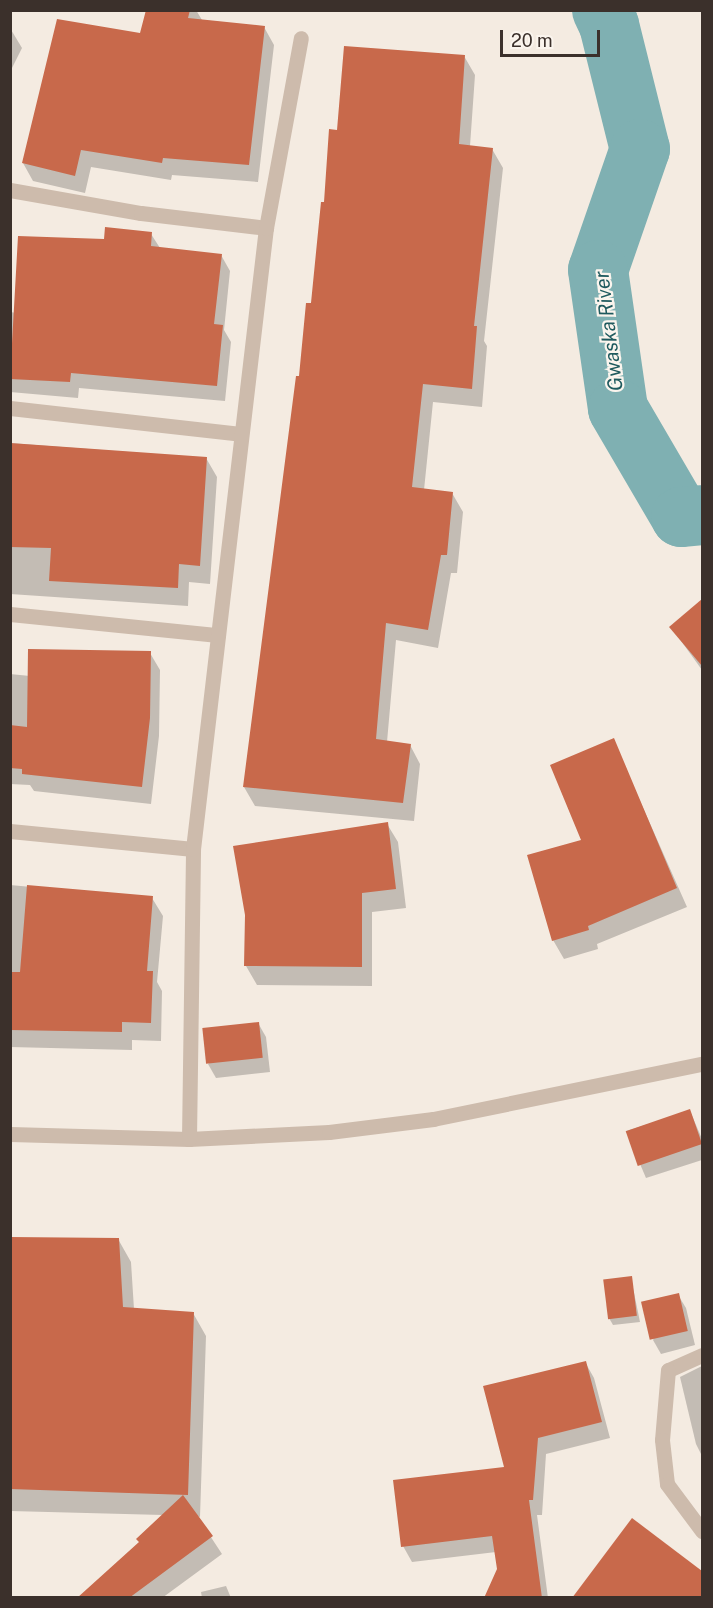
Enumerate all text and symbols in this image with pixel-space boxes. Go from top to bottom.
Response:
scale bar [503,18,604,56]
text: 20 m [511,30,553,51]
water label: Gwaska River [590,270,628,392]

